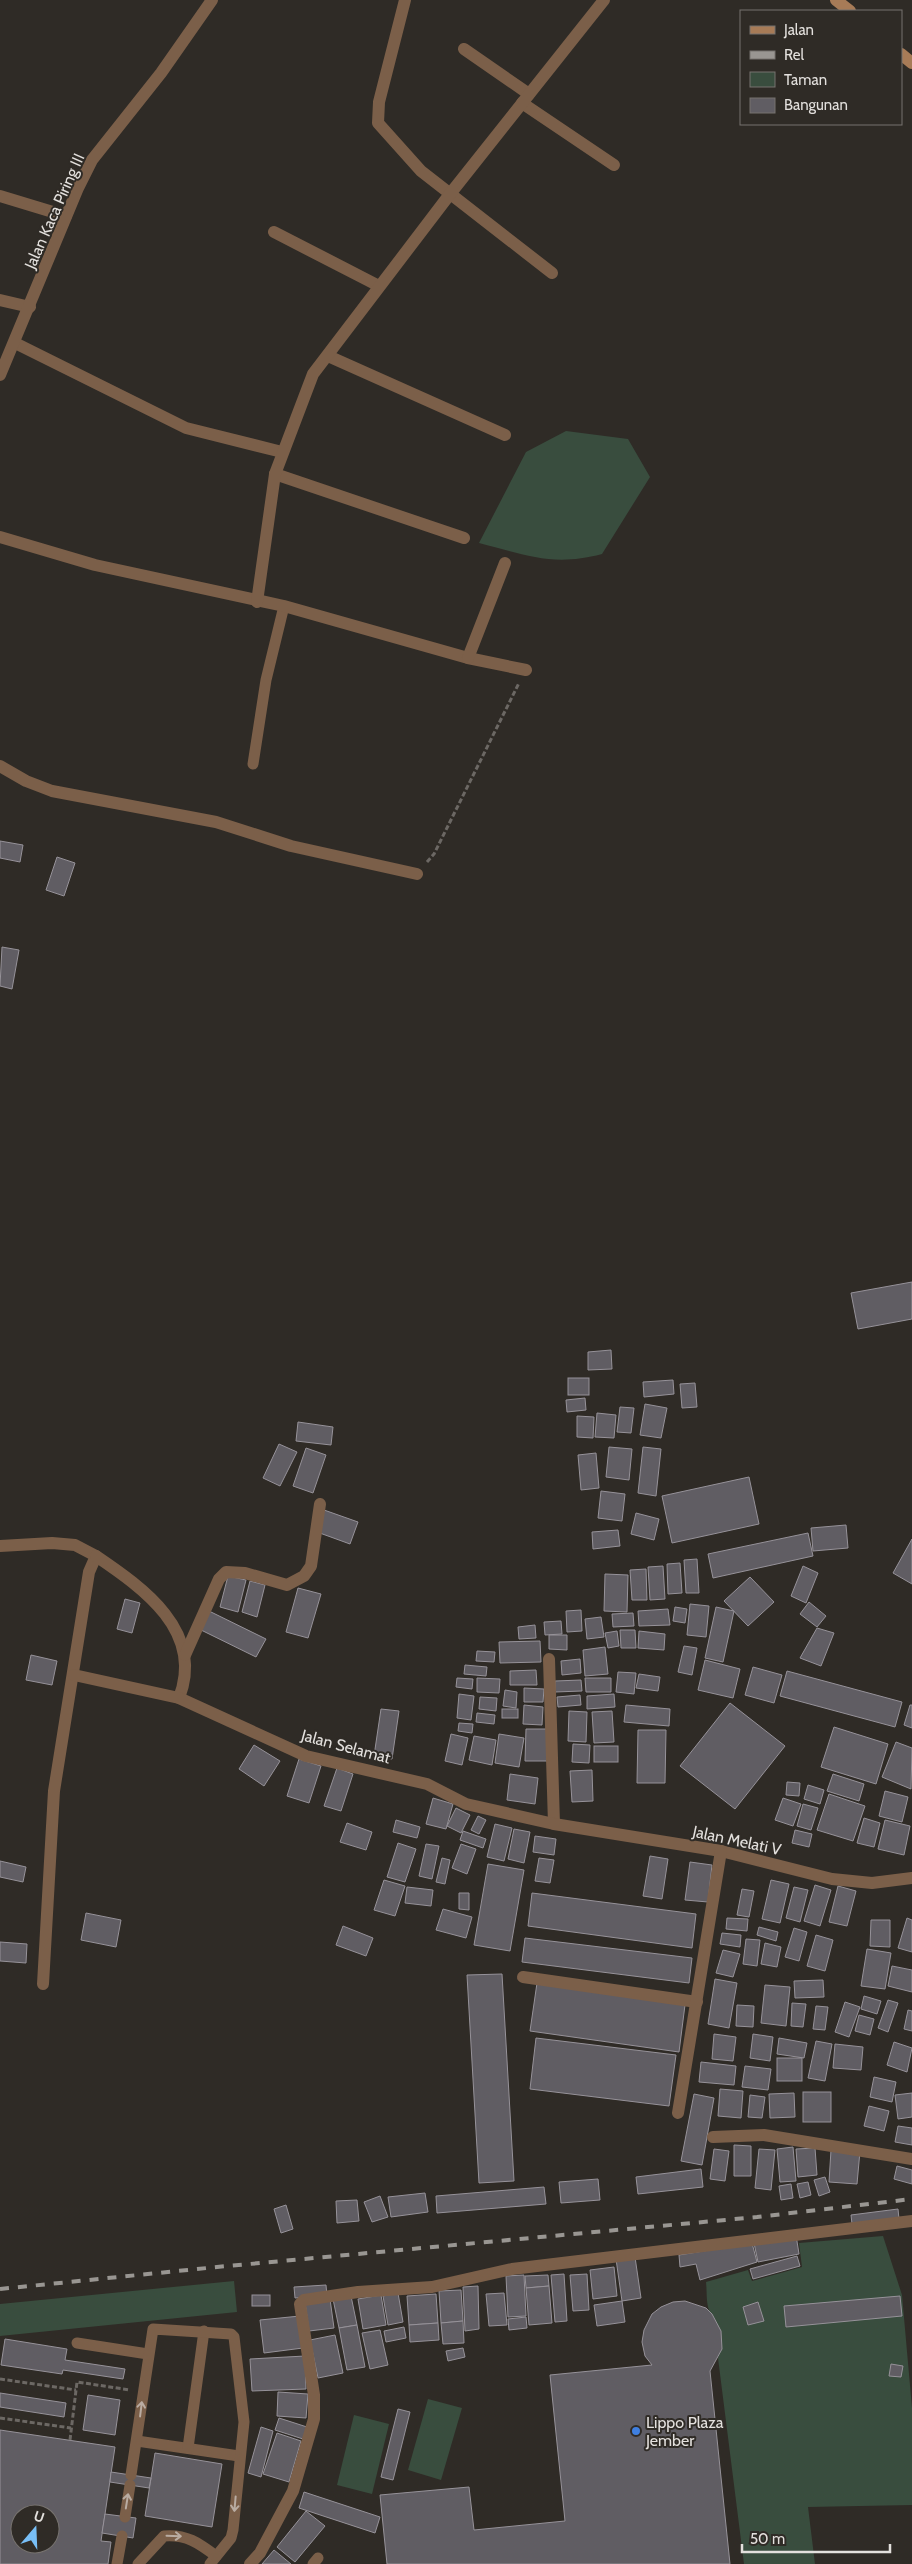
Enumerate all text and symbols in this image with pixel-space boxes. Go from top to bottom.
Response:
legend [740,10,902,125]
text: Jalan [783,21,814,39]
text: Rel [784,46,804,64]
text: Taman [784,71,827,89]
text: Bangunan [784,96,848,114]
street label: Jalan Kaca Piring III [20,150,88,273]
street label: Jalan Selamat [298,1725,393,1768]
street label: Jalan Melati V [690,1822,783,1859]
one-way arrow [136,2401,146,2417]
place label: Lippo Plaza Jember [645,2413,724,2450]
marker: Lippo Plaza Jember [630,2425,642,2437]
one-way arrow [122,2493,132,2509]
one-way arrow [230,2496,240,2512]
north arrow [10,2504,60,2554]
text: U [32,2507,47,2527]
scale bar [742,2522,890,2554]
text: 50 m [750,2530,785,2548]
one-way arrow [166,2532,182,2541]

